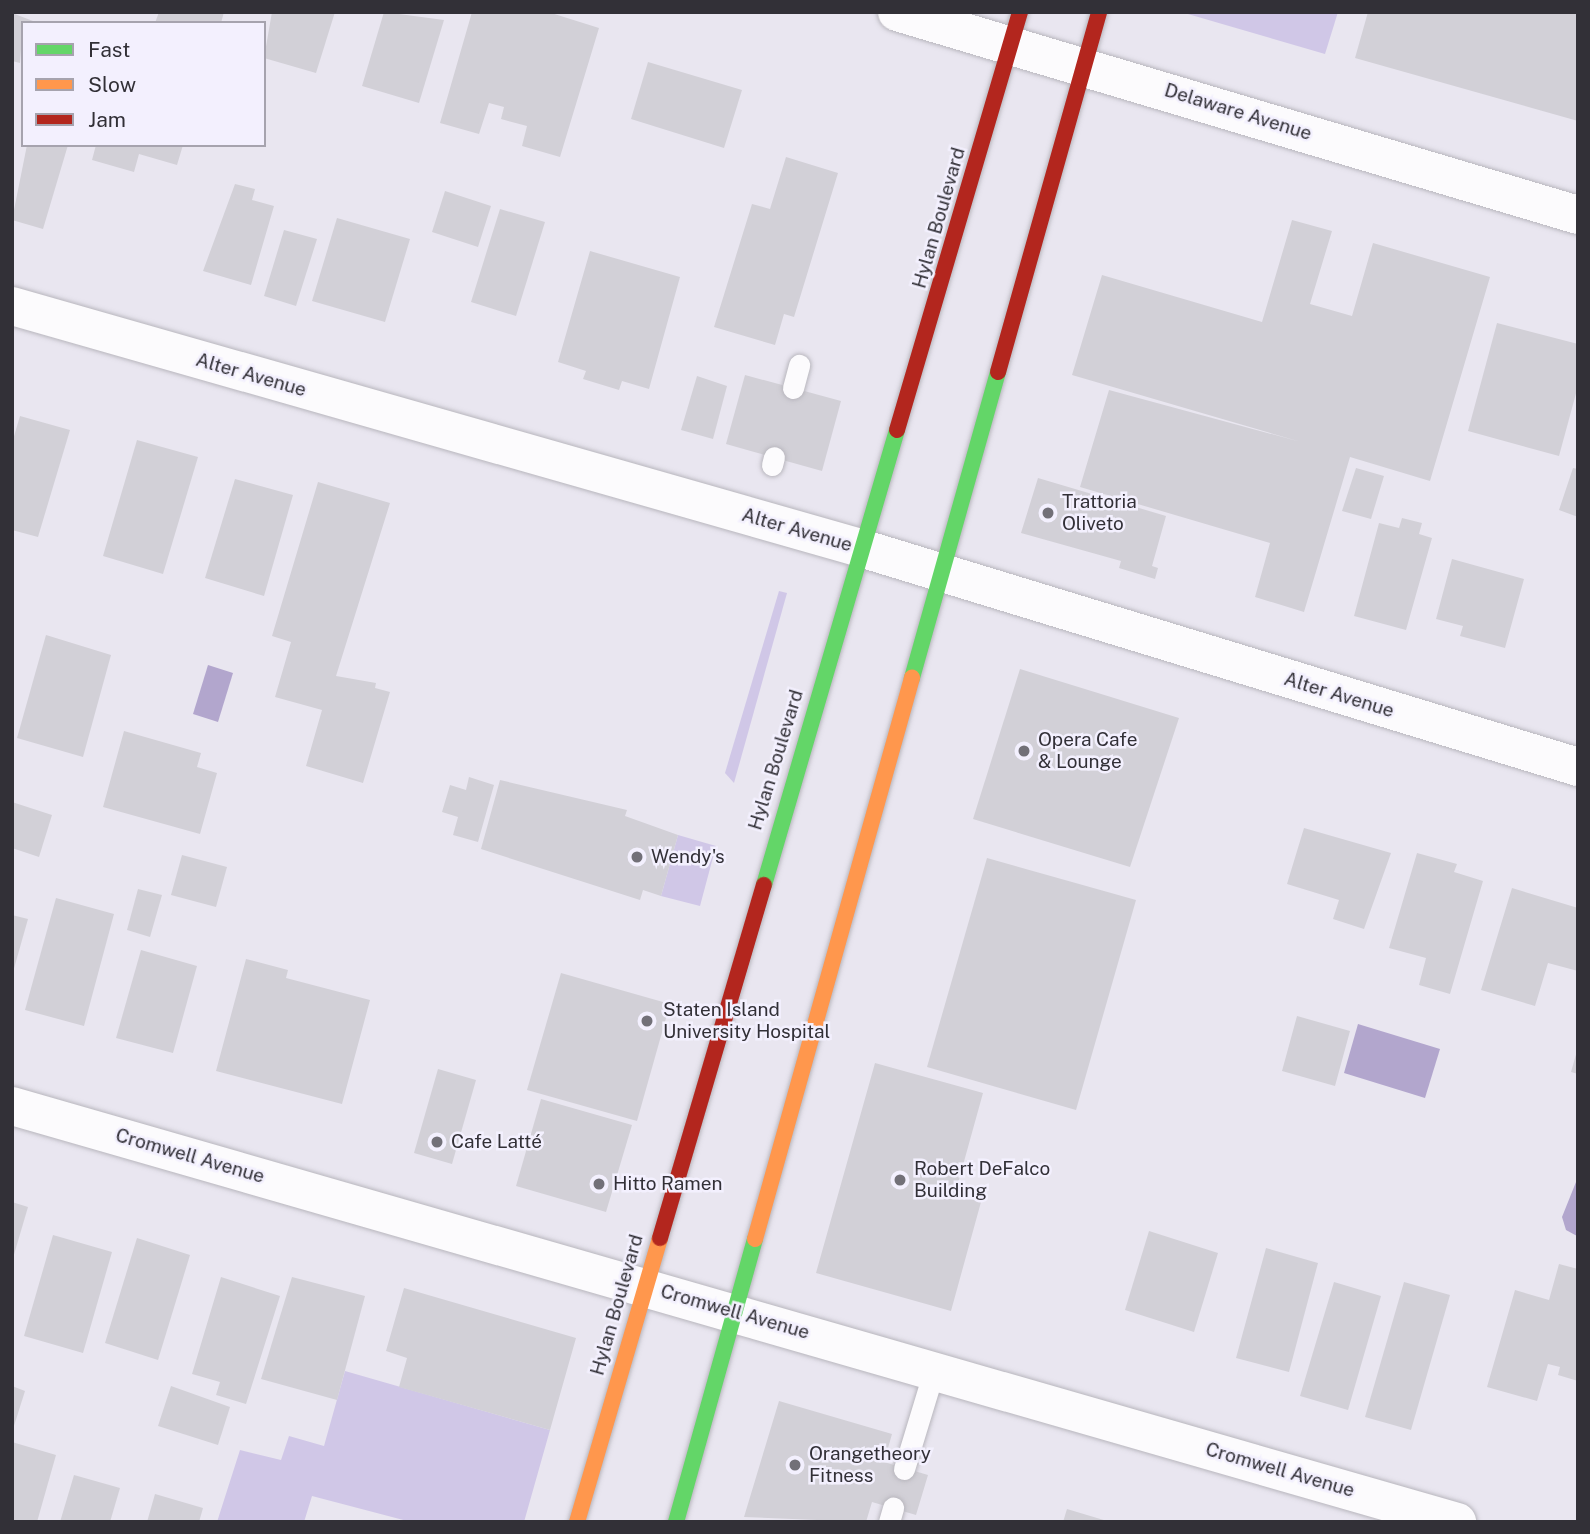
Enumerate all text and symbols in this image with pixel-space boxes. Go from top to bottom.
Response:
legend [21,21,266,147]
text: Fast [88,37,130,62]
text: Slow [88,72,136,97]
street label: Delaware Avenue [1162,79,1314,145]
text: Jam [88,107,126,132]
street label: Hylan Boulevard [908,145,970,291]
street label: Alter Avenue [193,348,309,402]
place label: Trattoria Oliveto [1062,491,1137,535]
street label: Alter Avenue [739,503,855,557]
marker: Trattoria Oliveto [1040,505,1056,521]
street label: Alter Avenue [1281,667,1397,723]
street label: Hylan Boulevard [744,687,808,833]
place label: Opera Cafe & Lounge [1038,729,1137,773]
marker: Opera Cafe & Lounge [1016,743,1032,759]
place label: Wendy's [651,846,725,868]
marker: Wendy's [629,849,645,865]
place label: Staten Island University Hospital [663,999,830,1043]
marker: Staten Island University Hospital [637,1011,657,1031]
street label: Cromwell Avenue [113,1124,267,1188]
place label: Cafe Latté [451,1131,542,1153]
marker: Cafe Latté [429,1134,445,1150]
place label: Robert DeFalco Building [914,1158,1050,1202]
marker: Robert DeFalco Building [892,1172,908,1188]
place label: Hitto Ramen [613,1173,723,1195]
marker: Hitto Ramen [591,1176,607,1192]
street label: Hylan Boulevard [586,1232,648,1378]
street label: Cromwell Avenue [658,1280,812,1344]
street label: Cromwell Avenue [1203,1438,1357,1502]
place label: Orangetheory Fitness [809,1443,931,1487]
marker: Orangetheory Fitness [787,1457,803,1473]

